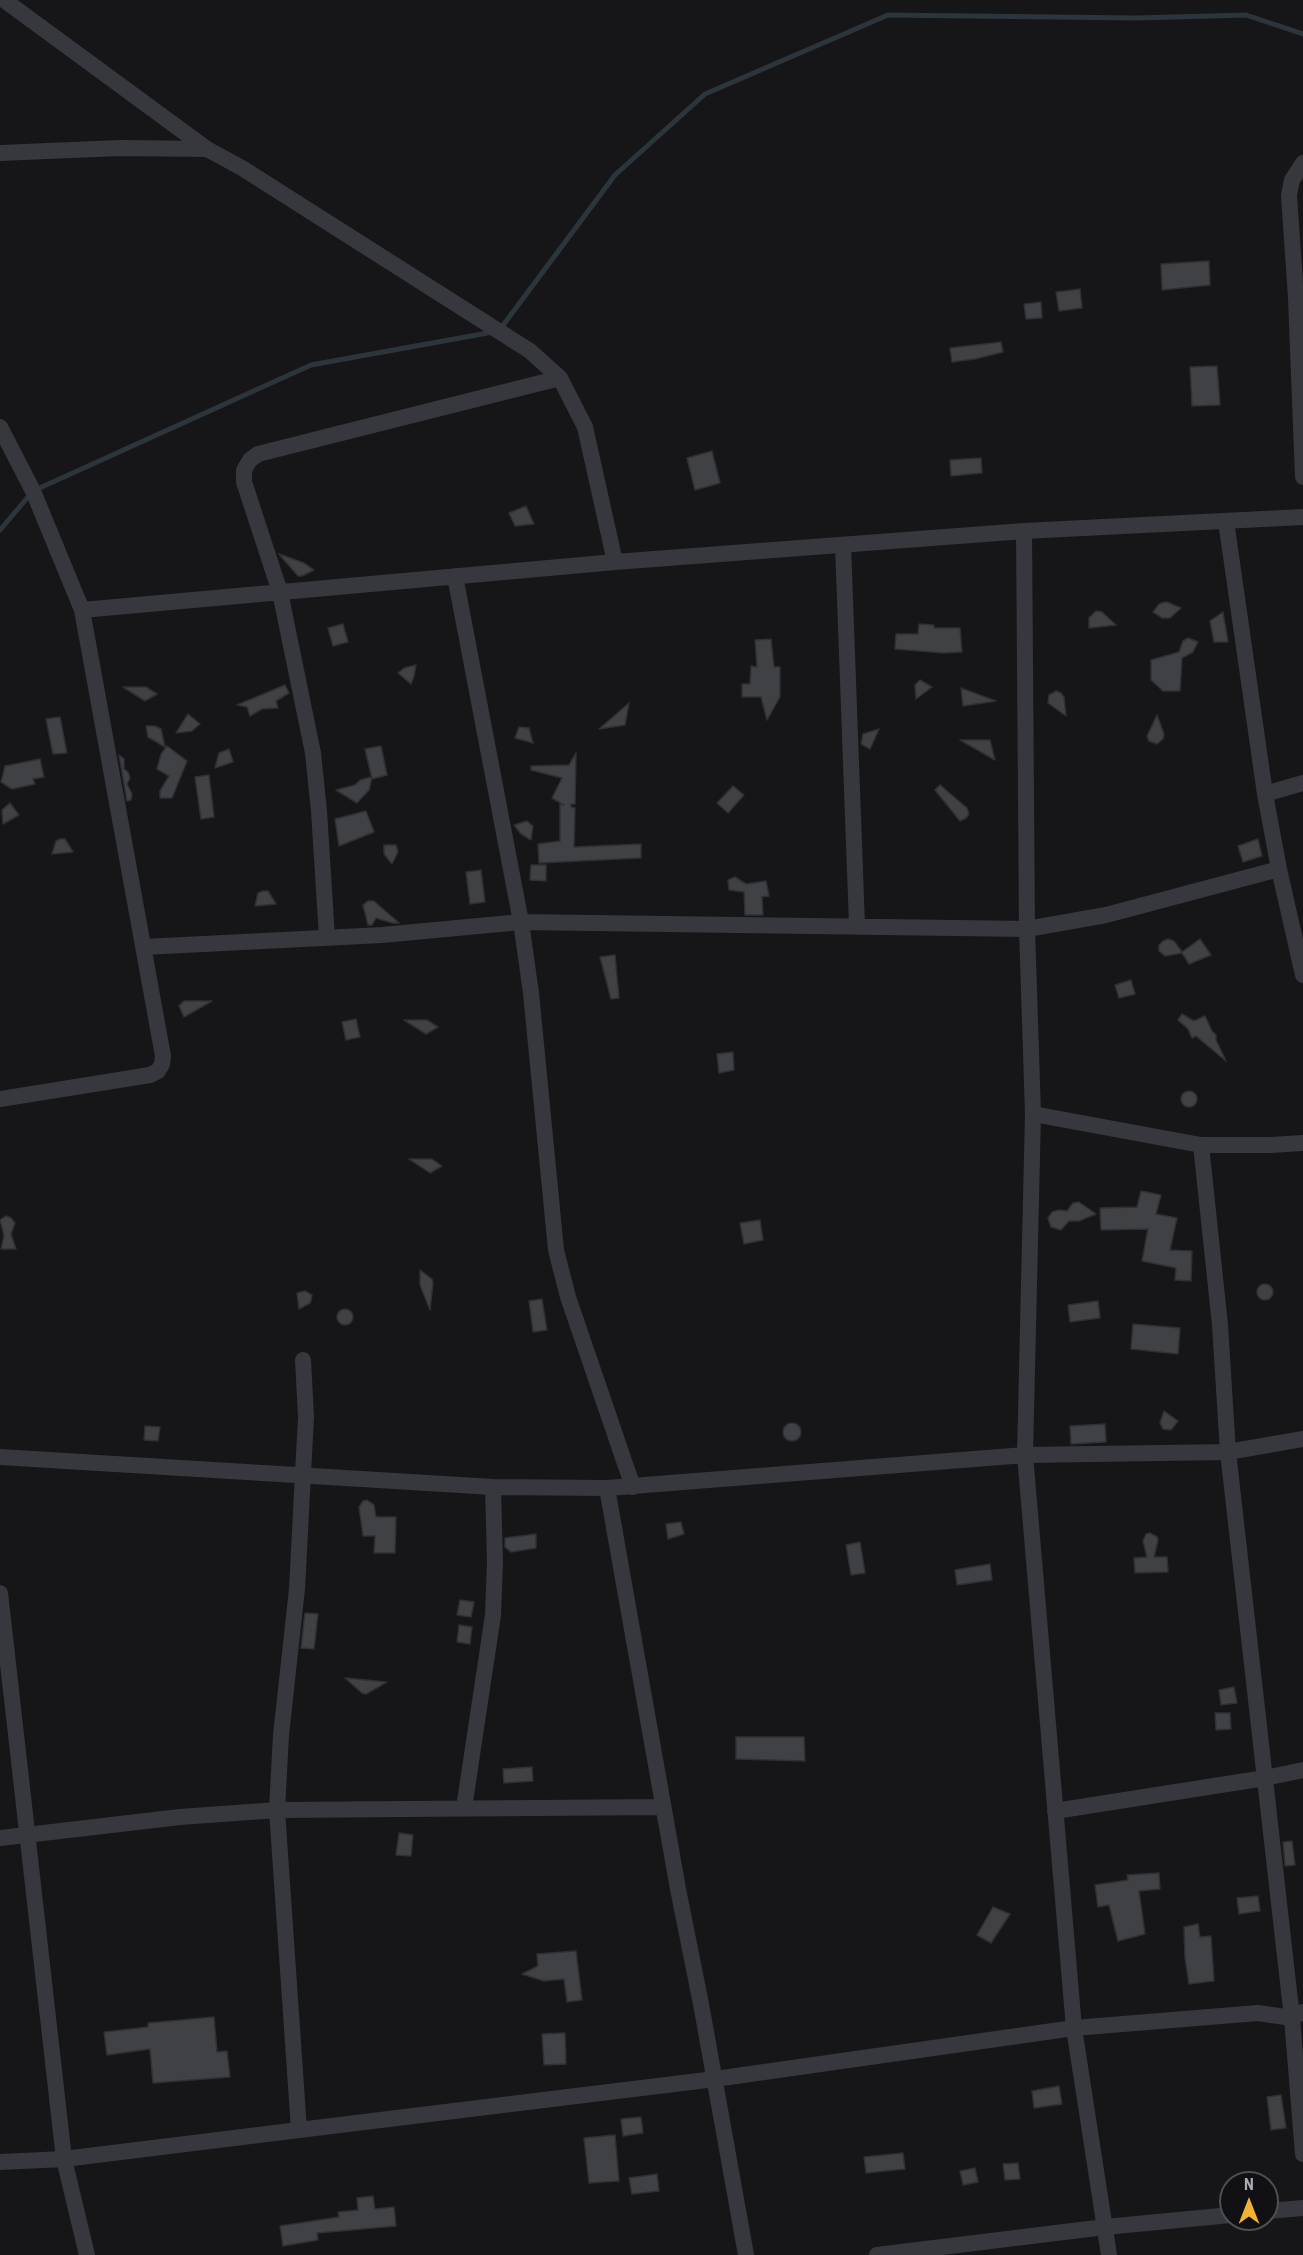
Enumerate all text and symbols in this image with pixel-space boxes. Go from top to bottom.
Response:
north arrow [1219,2171,1279,2231]
text: N [1244,2175,1254,2194]

